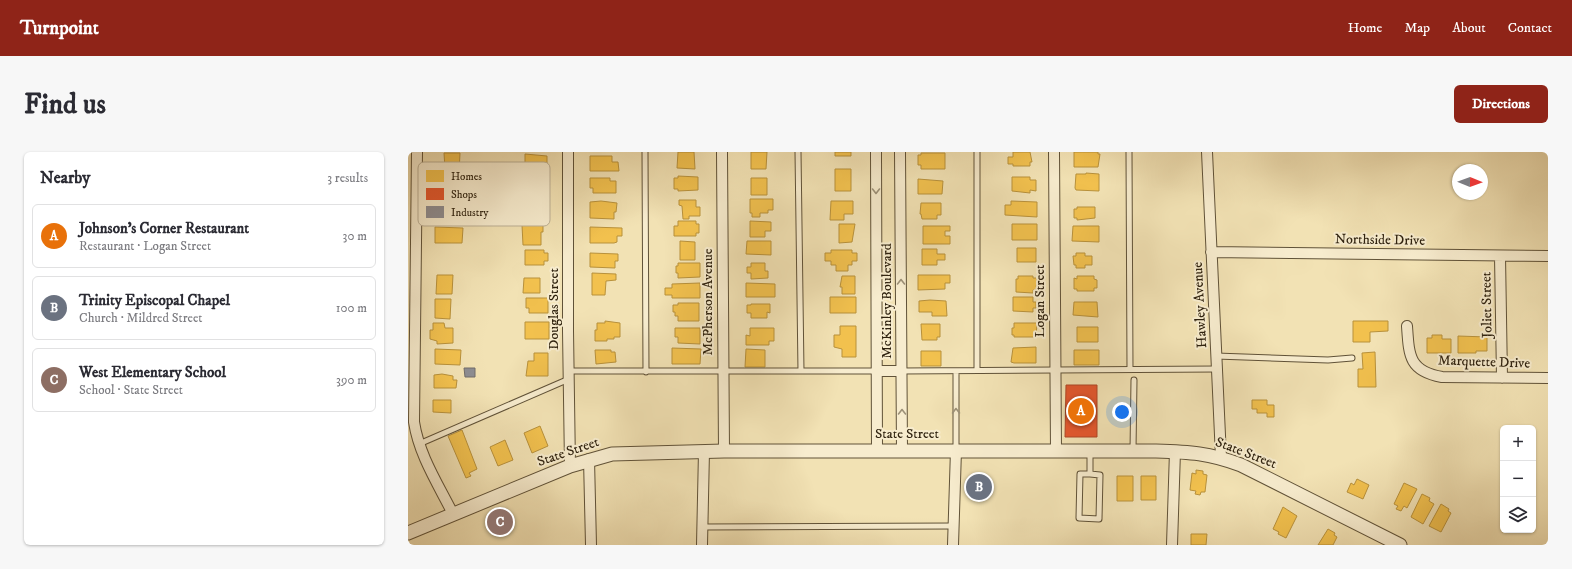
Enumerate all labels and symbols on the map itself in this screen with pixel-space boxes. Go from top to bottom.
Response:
legend [418,162,550,226]
north arrow [1452,164,1488,200]
text: Homes [451,170,482,184]
text: Shops [451,188,477,202]
one-way arrow [872,188,880,194]
text: Industry [451,206,489,220]
street label: Northside Drive [1335,230,1425,250]
street label: McKinley Boulevard [878,243,896,359]
street label: McPherson Avenue [699,248,717,356]
street label: Hawley Avenue [1189,261,1211,349]
street label: Logan Street [1031,264,1049,338]
street label: Douglas Street [545,268,563,350]
street label: Joliet Street [1477,271,1497,340]
one-way arrow [897,279,905,285]
street label: Marquette Drive [1438,351,1531,373]
pin: A [1068,396,1094,426]
your location [1112,402,1132,422]
one-way arrow [952,408,960,414]
one-way arrow [898,409,906,415]
street label: State Street [875,425,940,443]
street label: State Street [535,433,602,471]
street label: State Street [1213,433,1280,473]
pin: B [966,472,992,502]
pin: C [487,507,513,537]

